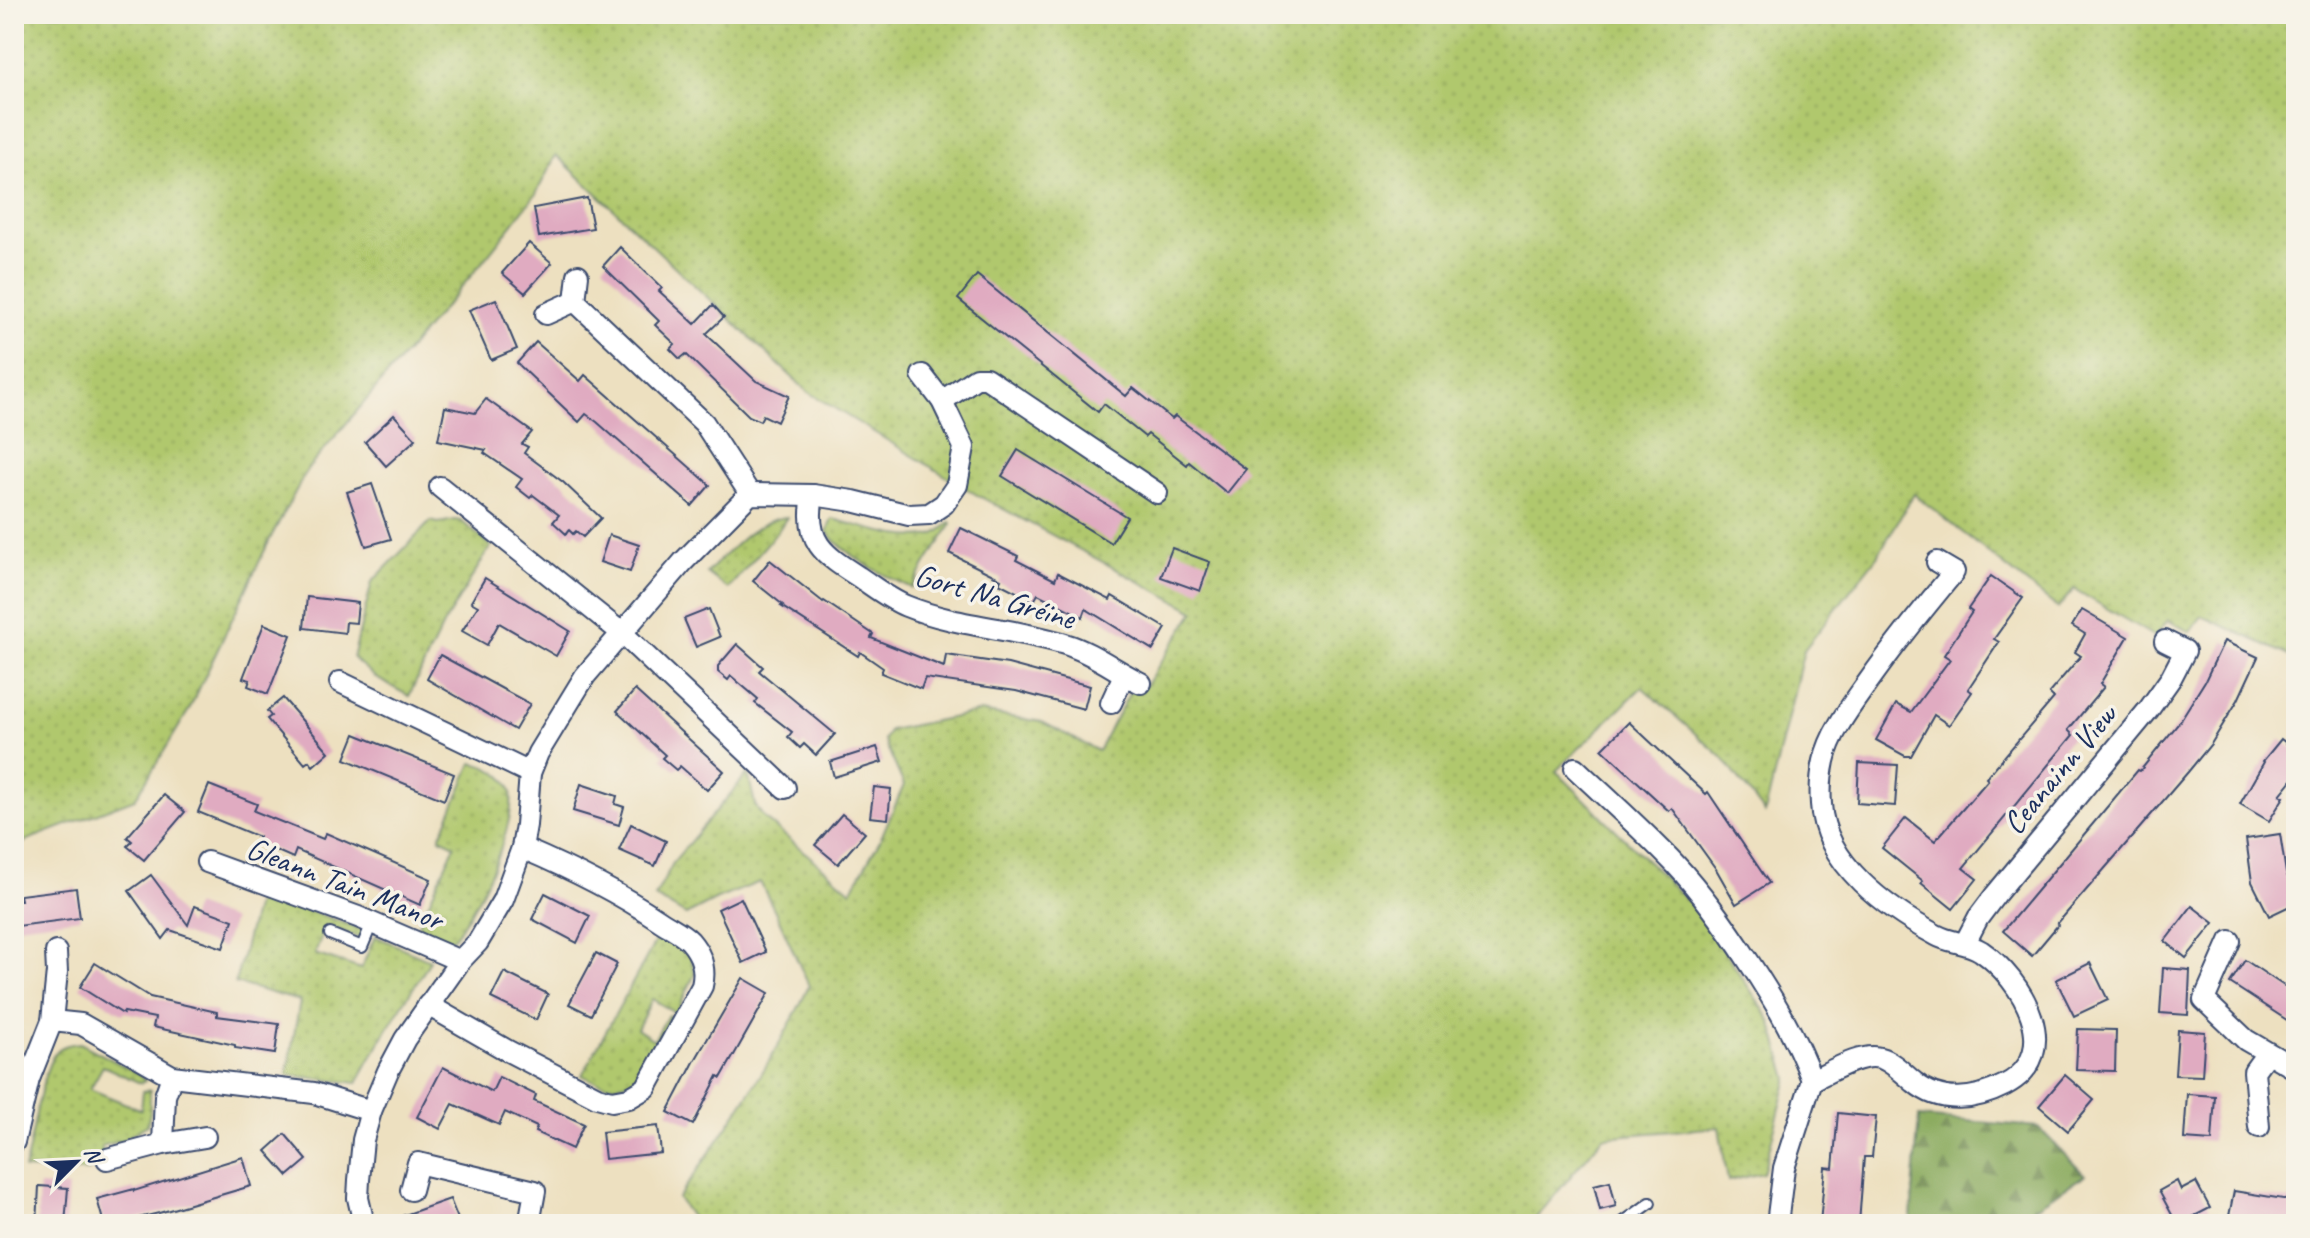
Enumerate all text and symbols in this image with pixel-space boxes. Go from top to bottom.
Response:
street label: Gort Na Gréine [910,554,1082,640]
street label: Ceanainn View [1993,694,2127,843]
street label: Gleann Tain Manor [241,827,451,941]
north arrow [36,1122,116,1202]
text: N [78,1142,110,1169]

